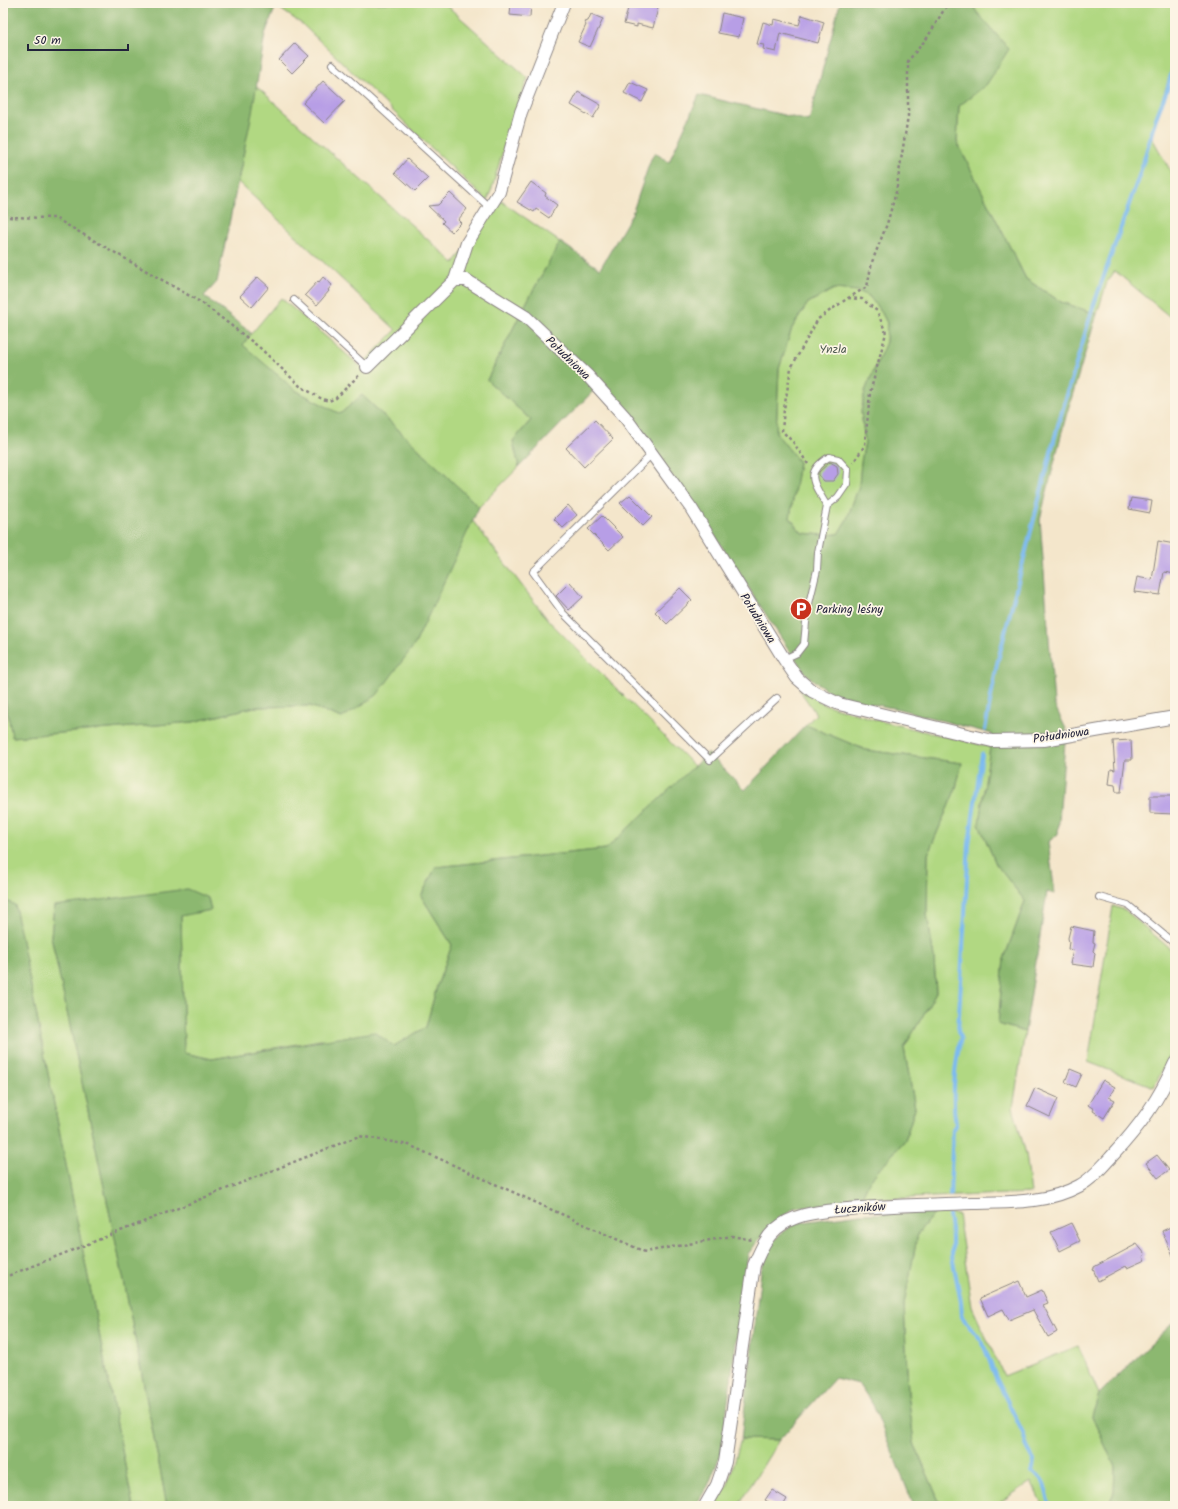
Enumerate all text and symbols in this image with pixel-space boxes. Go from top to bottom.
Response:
scale bar [28,26,128,52]
text: 50 m [34,31,61,50]
street label: Południowa [541,332,595,385]
park label: Ynzla [819,340,847,359]
street label: Południowa [735,589,781,648]
parking icon: Parking leśny [788,596,814,622]
place label: Parking leśny [816,600,883,619]
street label: Południowa [1032,722,1091,749]
street label: Łuczników [834,1197,887,1220]

